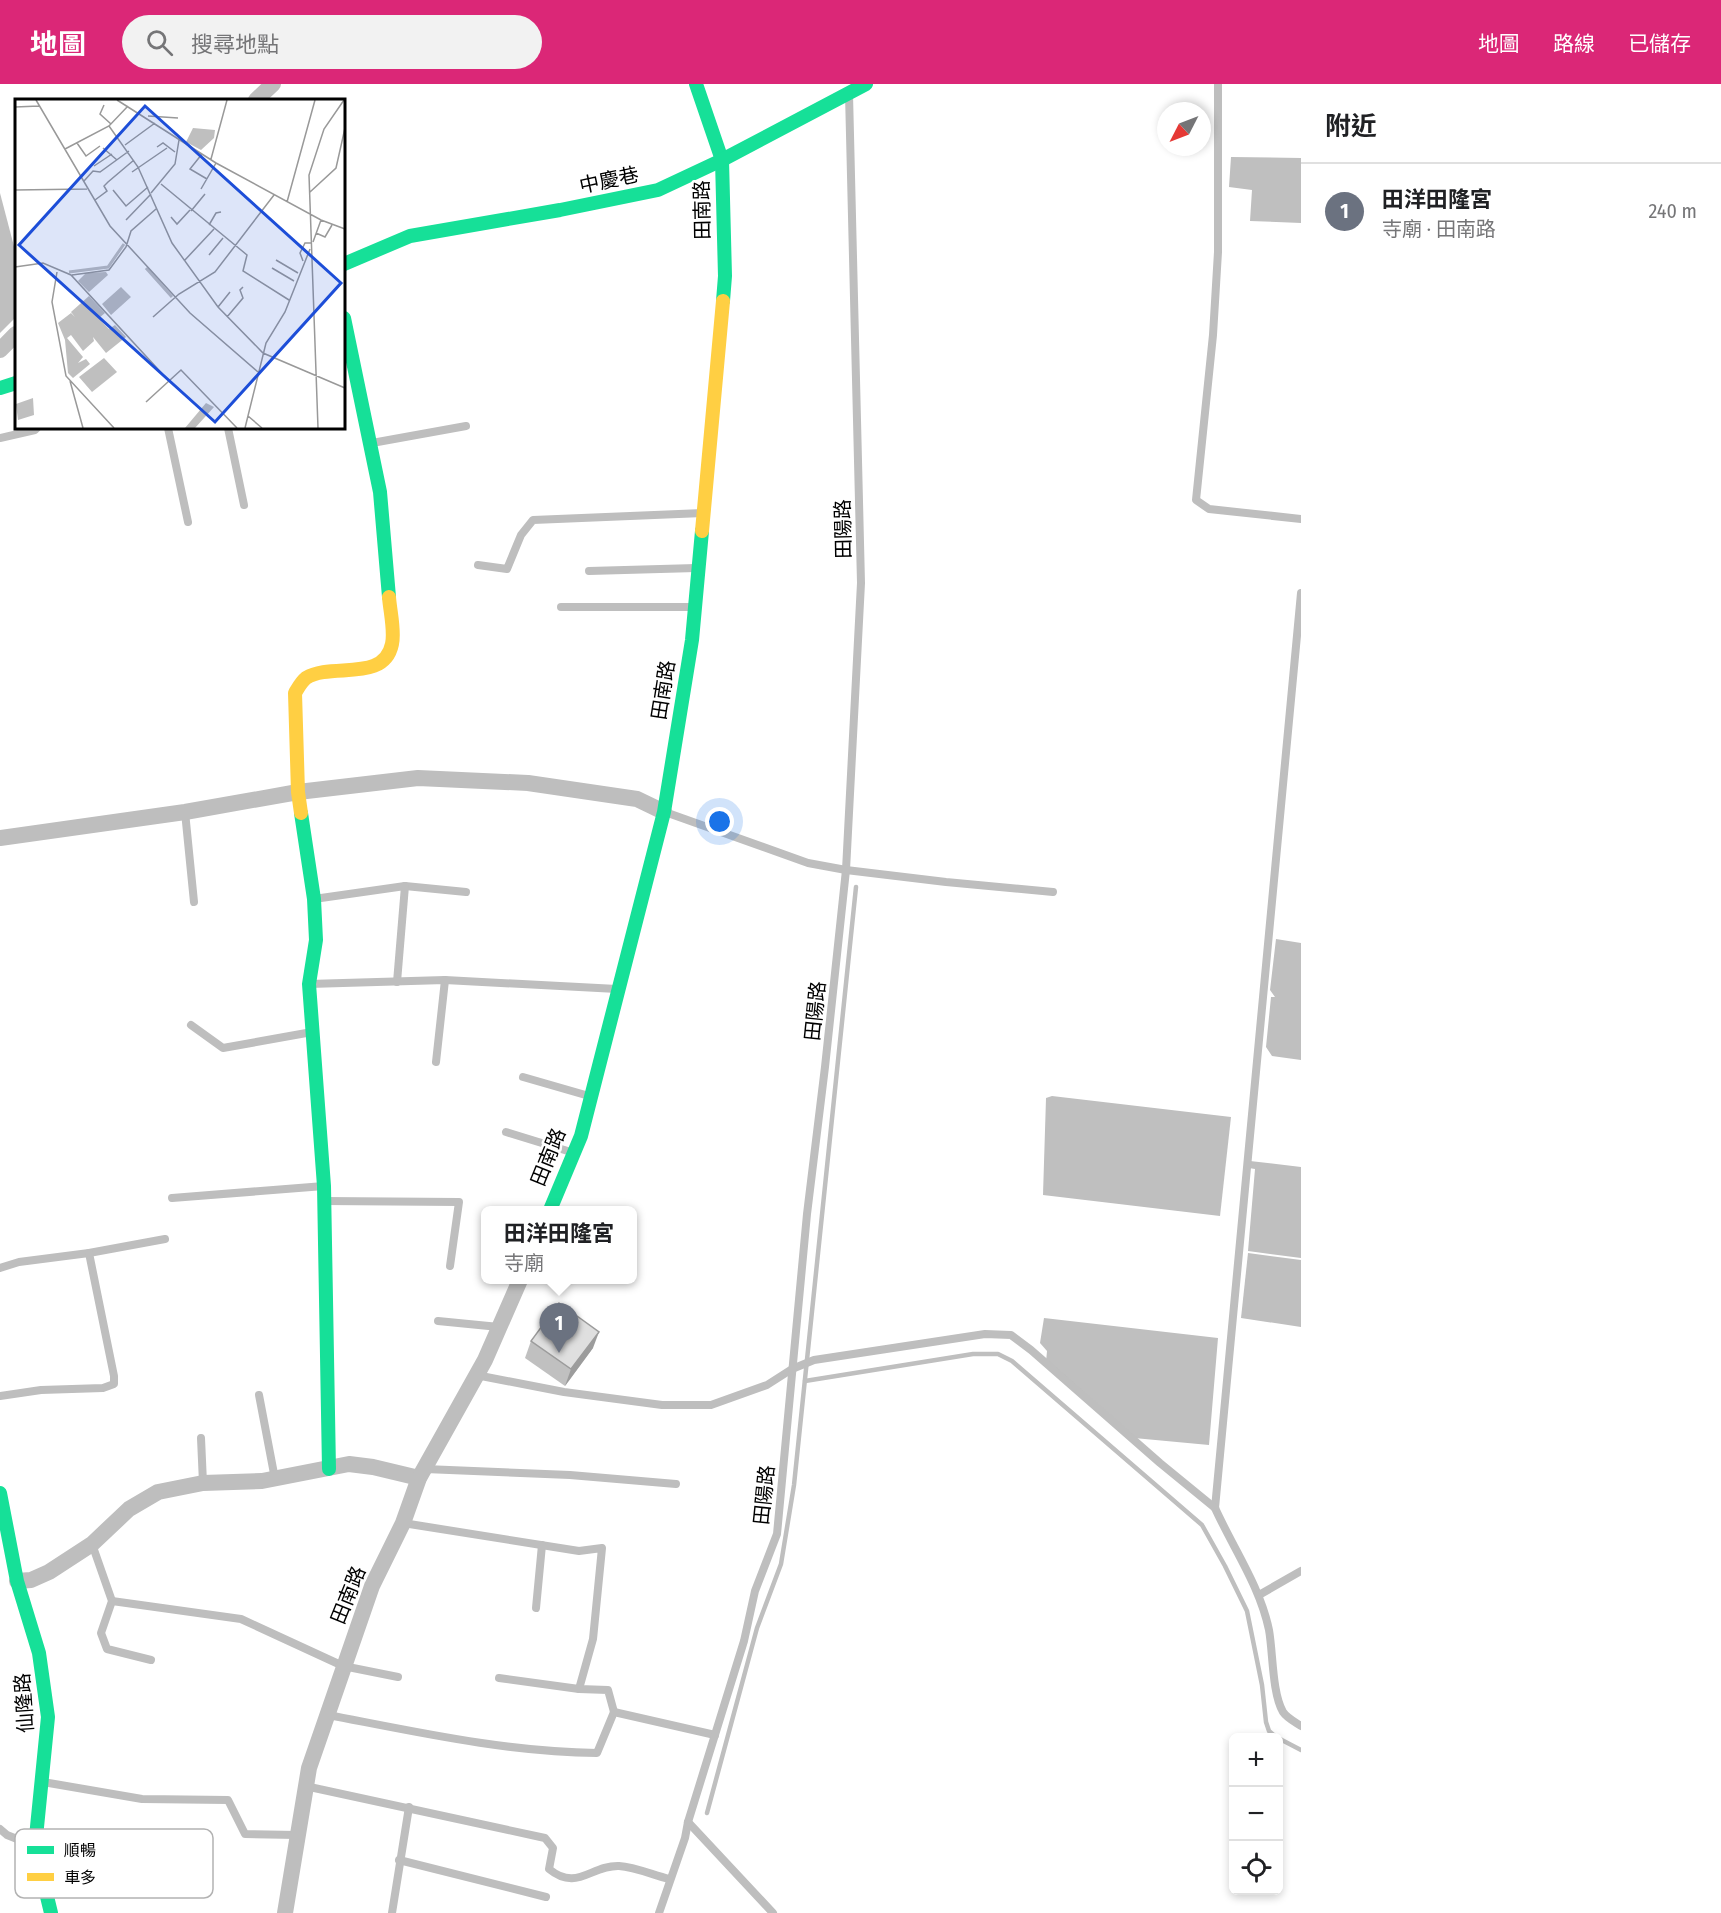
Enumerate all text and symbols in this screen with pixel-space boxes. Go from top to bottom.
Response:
search box [122,15,542,69]
icon: search [143,26,176,59]
text: 地圖 [30,28,86,61]
text: 搜尋地點 [191,31,279,58]
text: 地圖 [1478,31,1520,57]
text: 路線 [1553,31,1595,57]
text: 已儲存 [1628,31,1691,57]
inset map [15,99,345,429]
north arrow [1157,102,1211,156]
text: 附近 [1325,111,1377,142]
street label: 中慶巷 [577,162,641,198]
street label: 田南路 [689,180,715,240]
text: 田洋田隆宮 [1382,186,1492,213]
text: 1 [1340,199,1349,223]
text: 240 m [1648,199,1697,223]
text: 寺廟 · 田南路 [1382,217,1496,241]
street label: 田陽路 [830,499,856,559]
street label: 田南路 [646,658,680,722]
your location [705,807,734,836]
street label: 田陽路 [800,980,830,1042]
street label: 田南路 [526,1125,570,1189]
popup [481,1206,637,1284]
text: 田洋田隆宮 [504,1220,614,1247]
text: 寺廟 [504,1251,544,1275]
pin: 1 [540,1304,578,1353]
street label: 田陽路 [749,1464,779,1526]
street label: 田南路 [326,1563,370,1627]
street label: 仙隆路 [10,1672,38,1734]
map controls [1229,1733,1283,1895]
button: + [1229,1733,1283,1787]
button: − [1229,1787,1283,1841]
legend [15,1829,213,1898]
text: 順暢 [64,1841,96,1860]
button: locate [1229,1841,1283,1895]
text: 車多 [64,1868,96,1887]

